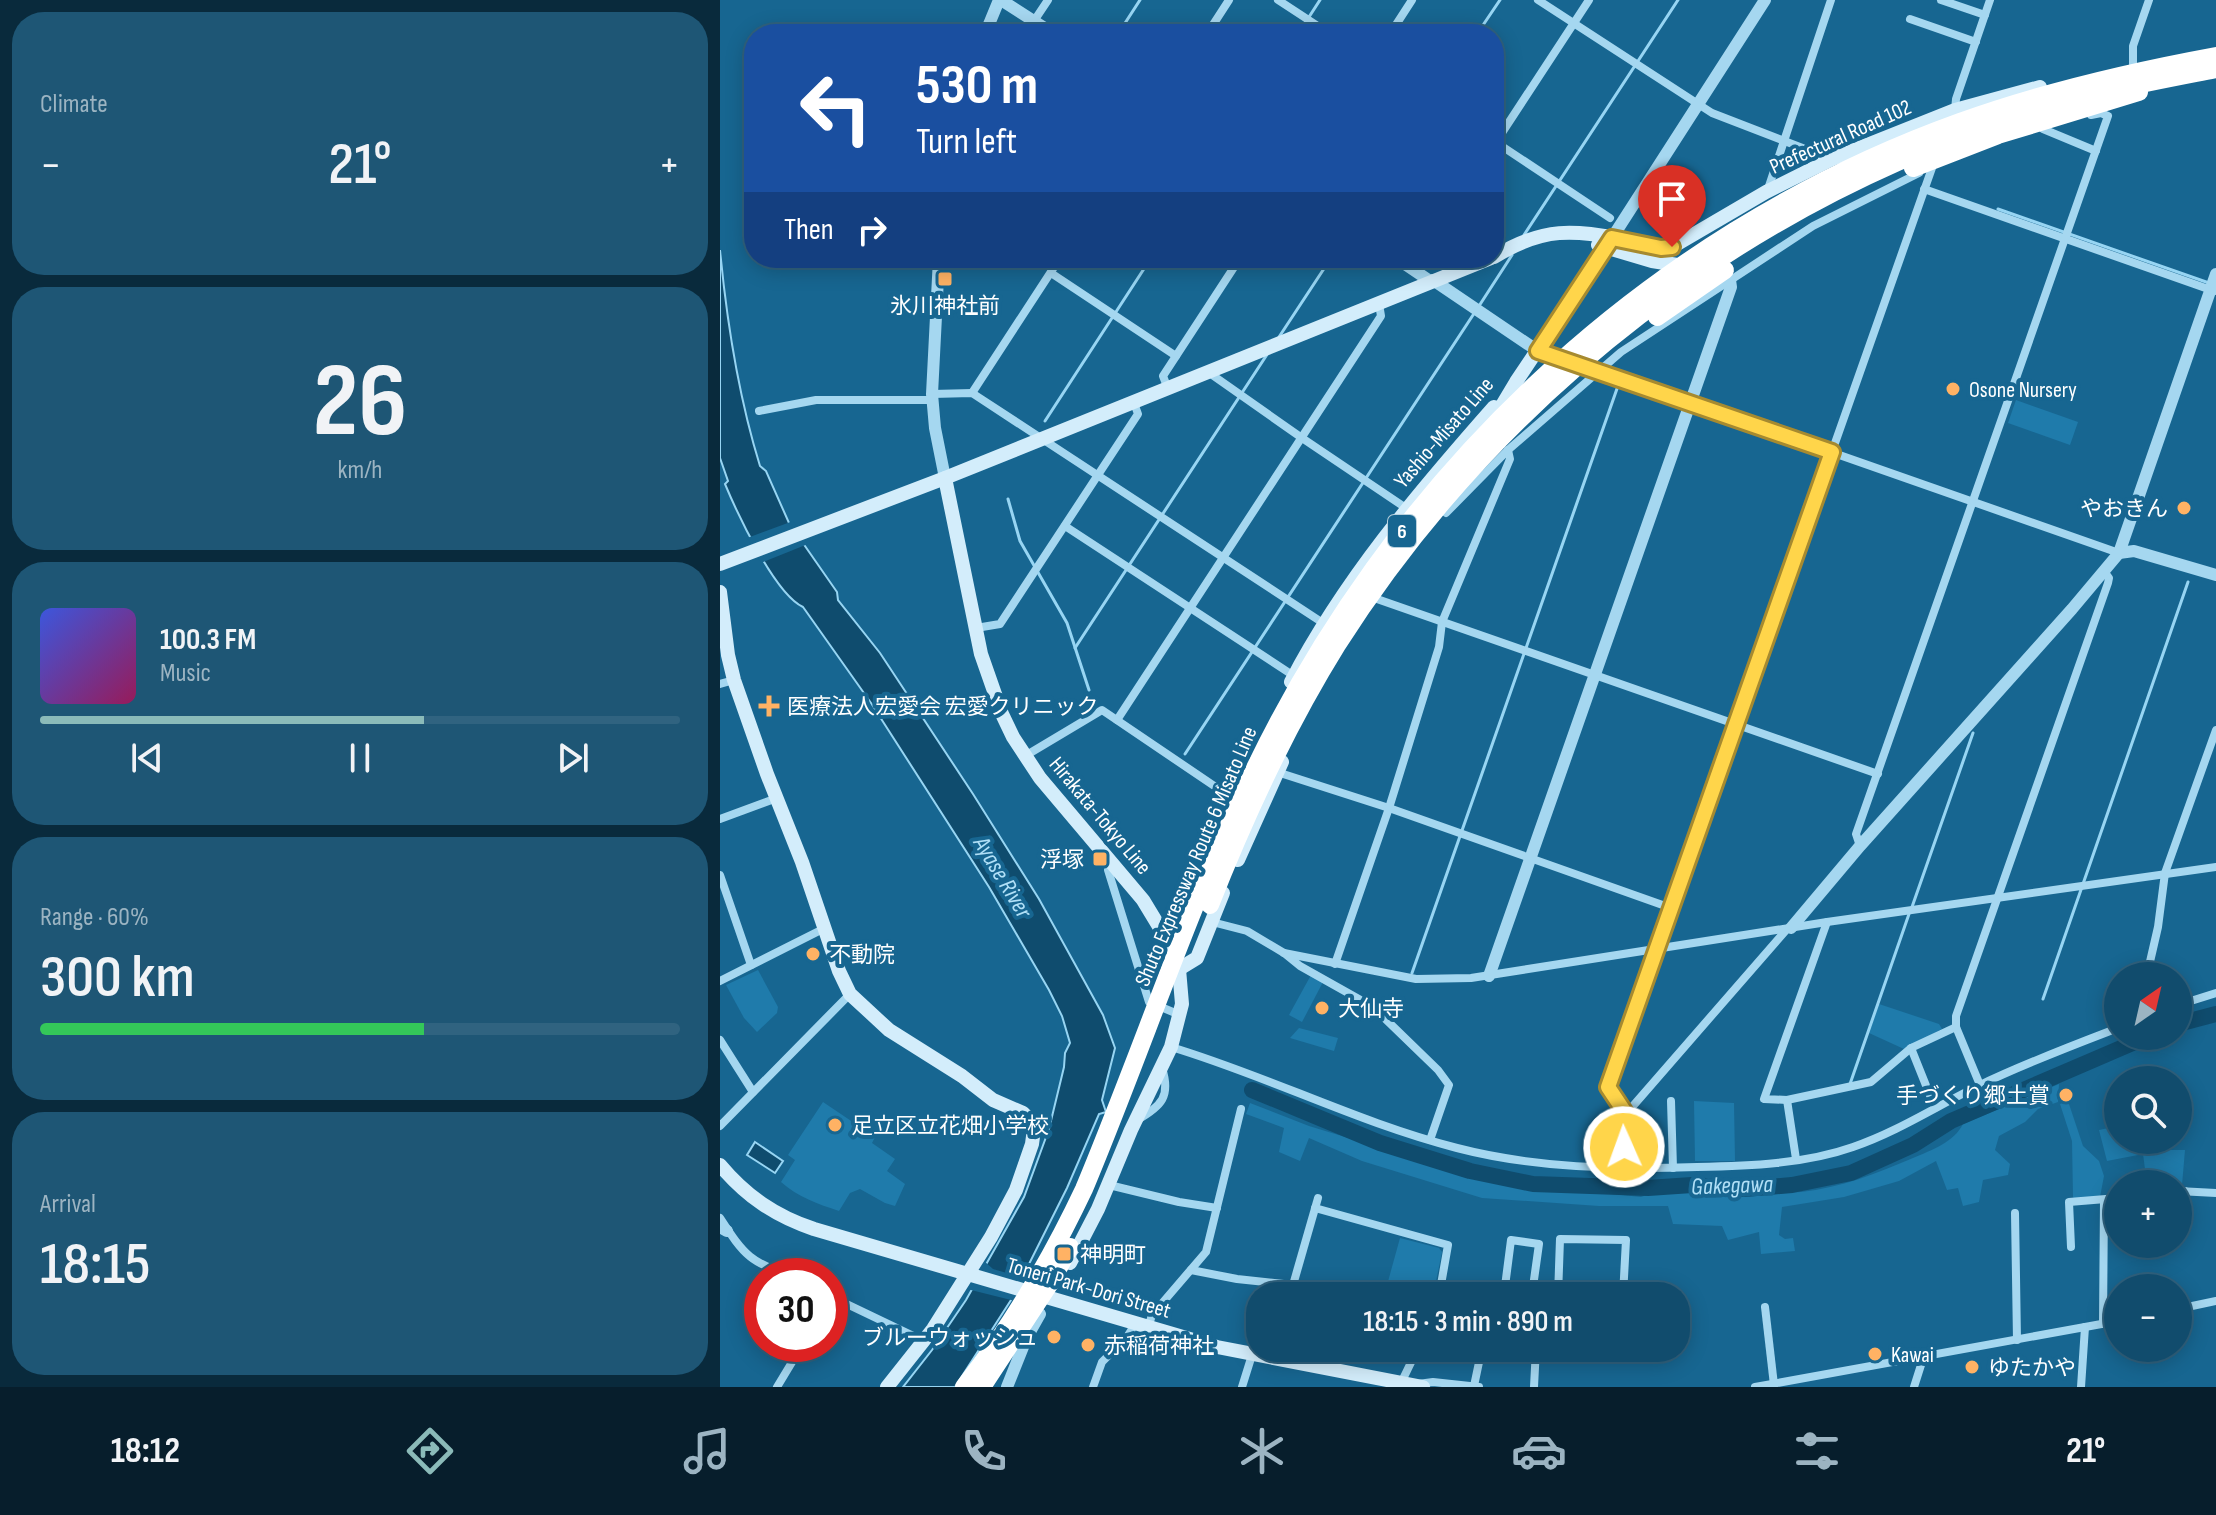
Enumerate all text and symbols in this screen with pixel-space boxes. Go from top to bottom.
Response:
text: 530 m [916,53,1038,120]
icon: left [784,56,888,160]
text: Climate [40,89,108,120]
street label: Prefectural Road 102 [1766,94,1916,181]
text: Turn left [916,121,1017,164]
text: 21° [328,129,392,201]
text: − [40,139,62,192]
text: + [658,139,680,192]
pin [1638,165,1706,247]
icon: arrive [1650,177,1694,221]
icon: right [850,208,894,252]
text: Then [784,212,834,248]
marker: 氷川神社前 [936,270,954,288]
place label: 氷川神社前 [890,293,1000,320]
text: 26 [313,340,407,465]
street label: Yashio-Misato Line [1389,372,1500,494]
place label: Osone Nursery [1969,377,2077,404]
marker: Osone Nursery [1944,380,1962,398]
text: km/h [338,455,382,486]
place label: やおきん [2080,496,2168,523]
marker: やおきん [2175,499,2193,517]
road number: 6 [1388,515,1416,547]
text: 100.3 FM [160,622,256,658]
text: Music [160,658,211,689]
place label: 医療法人宏愛会 宏愛クリニック [787,694,1099,721]
marker: 医療法人宏愛会 宏愛クリニック [758,695,780,717]
street label: Shuto Expressway Route 6 Misato Line [1129,723,1263,991]
icon: previous [125,736,169,780]
icon: pause [338,736,382,780]
icon: next [551,736,595,780]
street label: Hirakata-Tokyo Line [1043,752,1157,880]
water label: Ayase River [966,830,1039,924]
place label: 浮塚 [1040,847,1084,874]
marker: 浮塚 [1091,850,1109,868]
text: Range · 60% [40,902,149,933]
text: 300 km [40,942,195,1014]
place label: 不動院 [829,942,895,969]
marker: 不動院 [804,945,822,963]
north arrow [2104,962,2192,1050]
map controls [2104,962,2192,1362]
place label: 大仙寺 [1338,996,1404,1023]
marker: 大仙寺 [1313,999,1331,1017]
button: search [2104,1066,2192,1154]
place label: 手づくり郷土賞 [1896,1083,2050,1110]
marker: 手づくり郷土賞 [2057,1086,2075,1104]
position arrow [1582,1105,1666,1189]
place label: 足立区立花畑小学校 [851,1113,1049,1140]
marker: 足立区立花畑小学校 [826,1116,844,1134]
water label: Gakegawa [1691,1170,1774,1201]
button: + [2104,1170,2192,1258]
text: Arrival [40,1189,96,1220]
text: 18:15 [40,1229,150,1301]
place label: 神明町 [1080,1242,1146,1269]
marker: 神明町 [1055,1245,1073,1263]
street label: Toneri Park-Dori Street [1003,1252,1174,1325]
speed limit sign: 30 [744,1258,848,1362]
button: − [2104,1274,2192,1362]
text: 18:15 · 3 min · 890 m [1363,1304,1573,1340]
place label: ブルーウォッシュ [862,1325,1038,1352]
marker: ブルーウォッシュ [1045,1328,1063,1346]
place label: 赤稲荷神社 [1104,1333,1214,1360]
marker: 赤稲荷神社 [1079,1336,1097,1354]
place label: Kawai [1891,1342,1934,1369]
marker: Kawai [1866,1345,1884,1363]
place label: ゆたかや [1988,1355,2076,1382]
marker: ゆたかや [1963,1358,1981,1376]
icon: directions [402,1423,458,1479]
icon: music [679,1423,735,1479]
icon: phone [956,1423,1012,1479]
icon: climate [1234,1423,1290,1479]
icon: car [1511,1423,1567,1479]
icon: filters [1789,1423,1845,1479]
text: 18:12 [111,1430,180,1473]
text: 21° [2066,1430,2105,1473]

